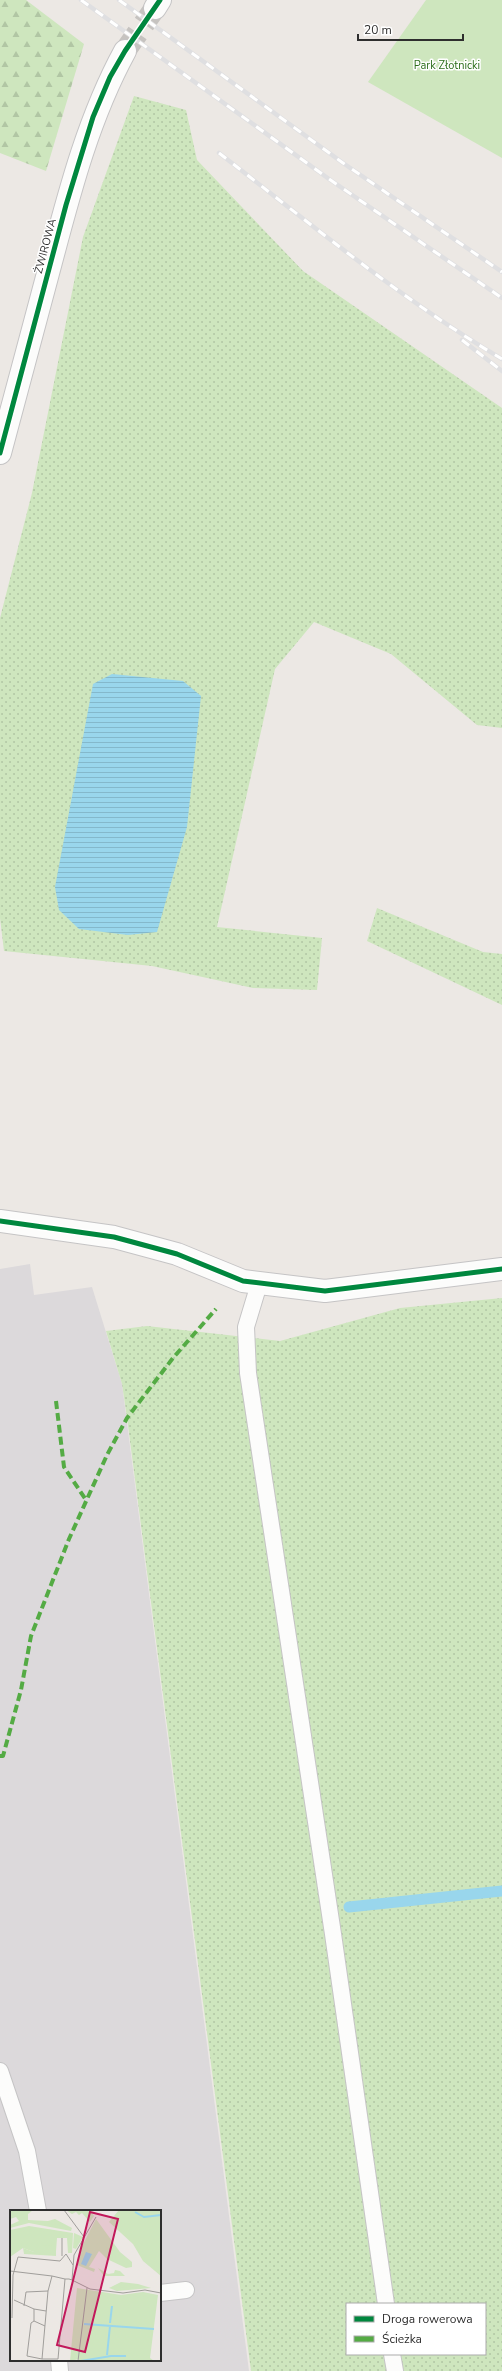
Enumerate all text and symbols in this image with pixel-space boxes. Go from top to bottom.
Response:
scale bar [358,16,463,42]
text: 20 m [364,22,392,38]
park label: Park Złotnicki [414,58,480,73]
street label: ŻWIROWA [31,217,60,275]
inset map [10,2210,161,2361]
legend [346,2303,486,2355]
text: Droga rowerowa [382,2311,473,2327]
text: Ścieżka [382,2331,422,2347]

